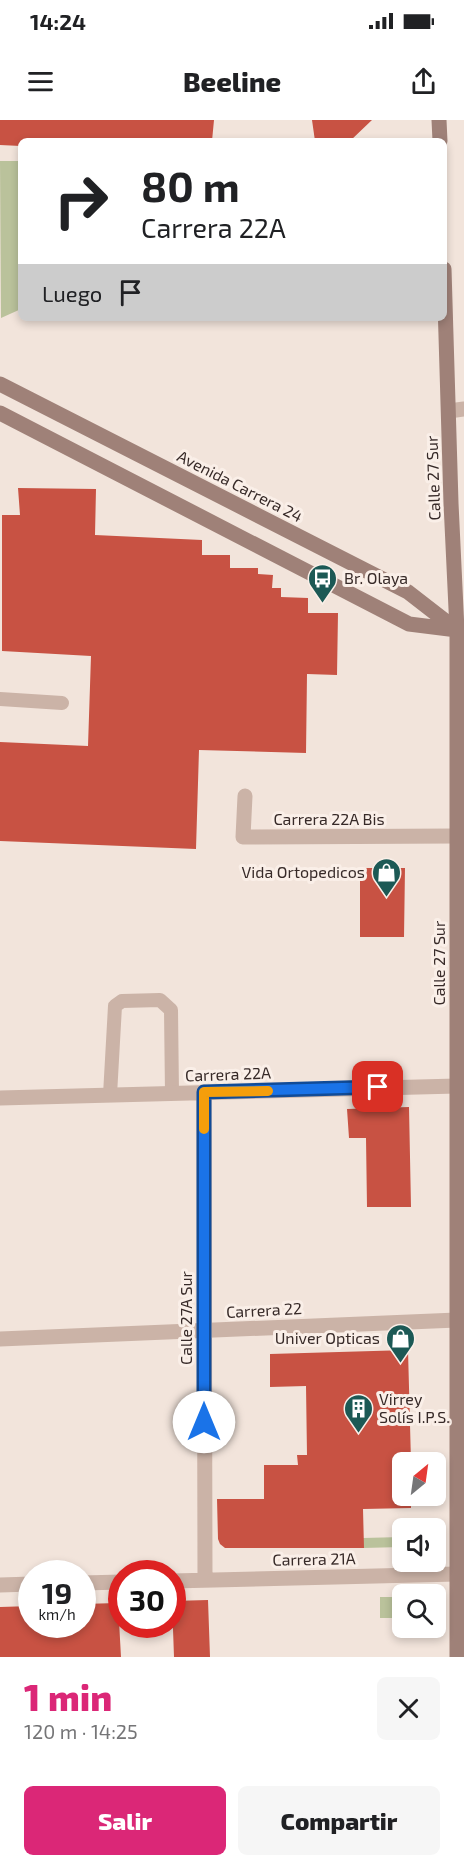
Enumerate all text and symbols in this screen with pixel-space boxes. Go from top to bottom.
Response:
text: 14:24 [30,8,86,34]
icon: menu [24,65,57,98]
text: Beeline [183,65,281,97]
icon: share [407,65,440,98]
text: 80 m [141,160,240,210]
icon: right [42,162,120,240]
text: Carrera 22A [141,211,286,243]
icon: arrive [114,276,147,309]
text: Luego [42,280,102,306]
street label: Calle 27 Sur [422,435,443,521]
street label: Avenida Carrera 24 [174,446,306,525]
bus stop icon: Br. Olaya [307,562,339,604]
place label: Br. Olaya [344,568,408,587]
street label: Carrera 22A Bis [273,809,385,828]
shop icon: Vida Ortopedicos [370,856,402,898]
place label: Vida Ortopedicos [242,862,365,881]
street label: Calle 27 Sur [429,920,448,1005]
pin [352,1061,403,1112]
street label: Carrera 22A [185,1063,271,1084]
icon: arrive [361,1070,394,1103]
street label: Calle 27A Sur [176,1270,195,1365]
street label: Carrera 22 [226,1298,302,1321]
shop icon: Univer Opticas [385,1322,417,1364]
place label: Univer Opticas [275,1328,380,1347]
place label: Virrey Solís I.P.S. [379,1389,450,1426]
position arrow [172,1390,236,1454]
building icon: Virrey Solís I.P.S. [342,1392,374,1434]
north arrow [392,1452,446,1506]
map controls [392,1452,446,1638]
button: sound [392,1518,446,1572]
street label: Carrera 21A [272,1548,356,1569]
speed limit sign: 30 [108,1560,186,1638]
text: 19 [42,1574,72,1610]
button: search [392,1584,446,1638]
text: km/h [38,1605,76,1623]
text: 1 min [24,1675,112,1718]
button: close [377,1677,440,1740]
text: 120 m · 14:25 [24,1719,138,1743]
button: Salir [24,1786,226,1855]
button: Compartir [238,1786,440,1855]

